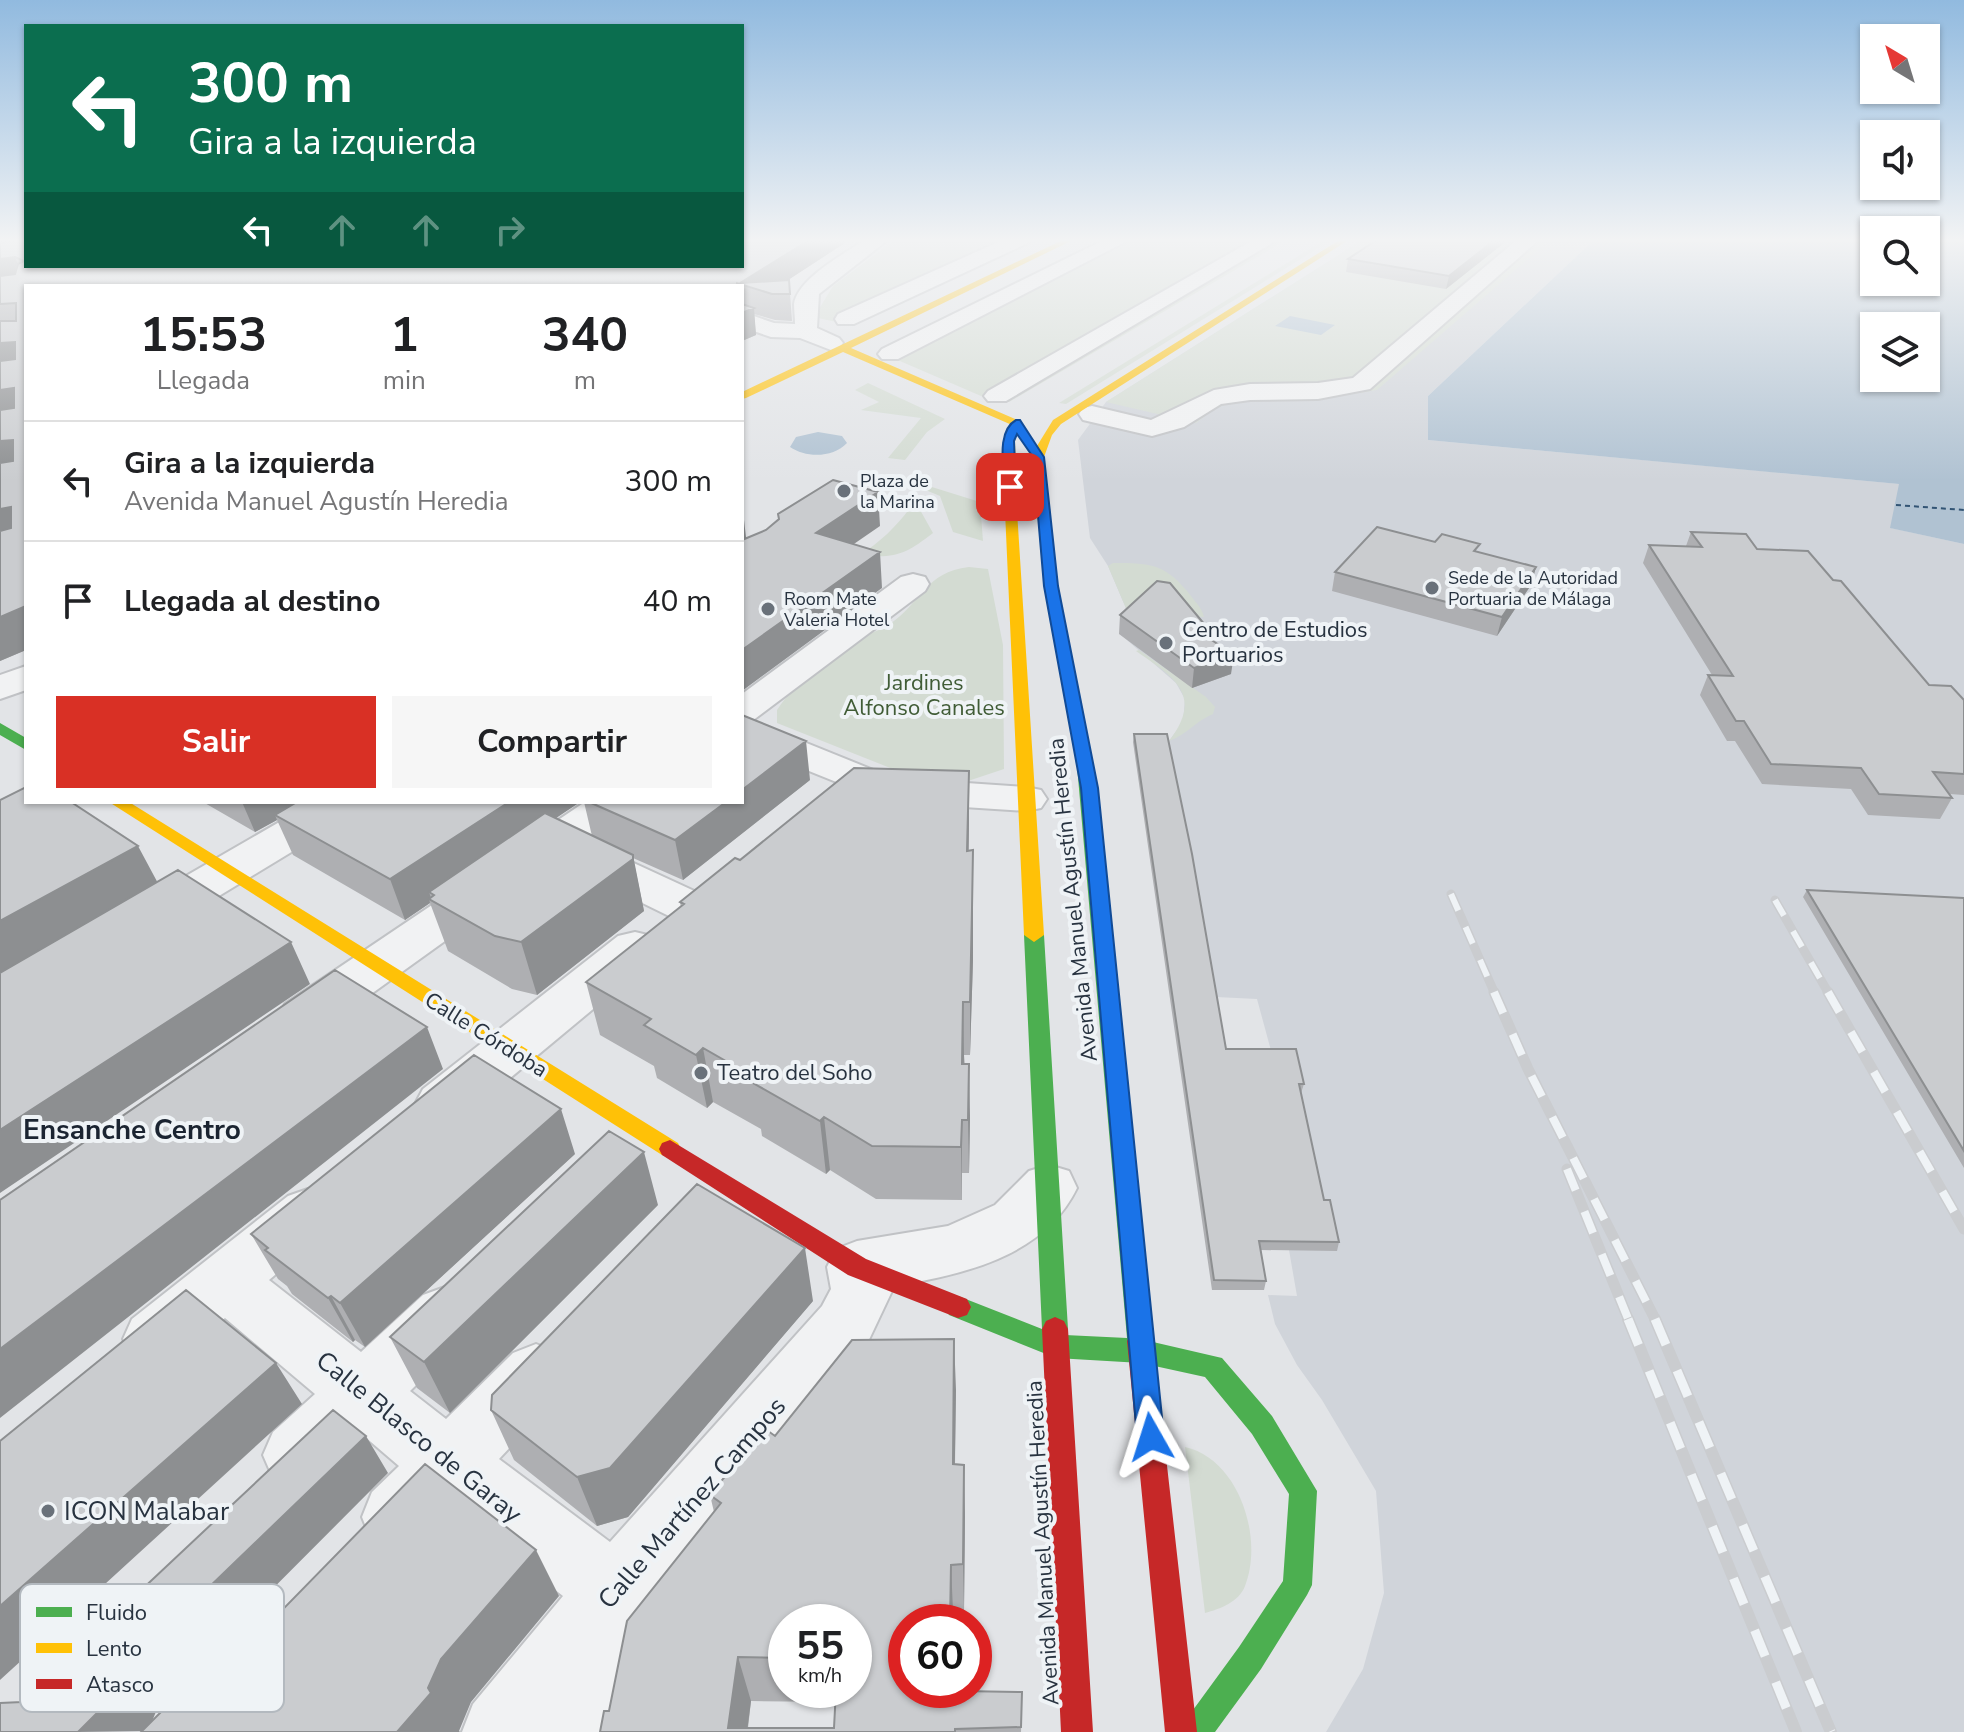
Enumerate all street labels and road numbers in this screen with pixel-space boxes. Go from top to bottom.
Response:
street label: Avenida Manuel Agustín Heredia [1041,737,1105,1063]
street label: Calle Córdoba [419,985,553,1085]
street label: Calle Blasco de Garay [309,1343,530,1531]
street label: Avenida Manuel Agustín Heredia [1020,1380,1066,1706]
street label: Calle Martínez Campos [590,1390,794,1616]

